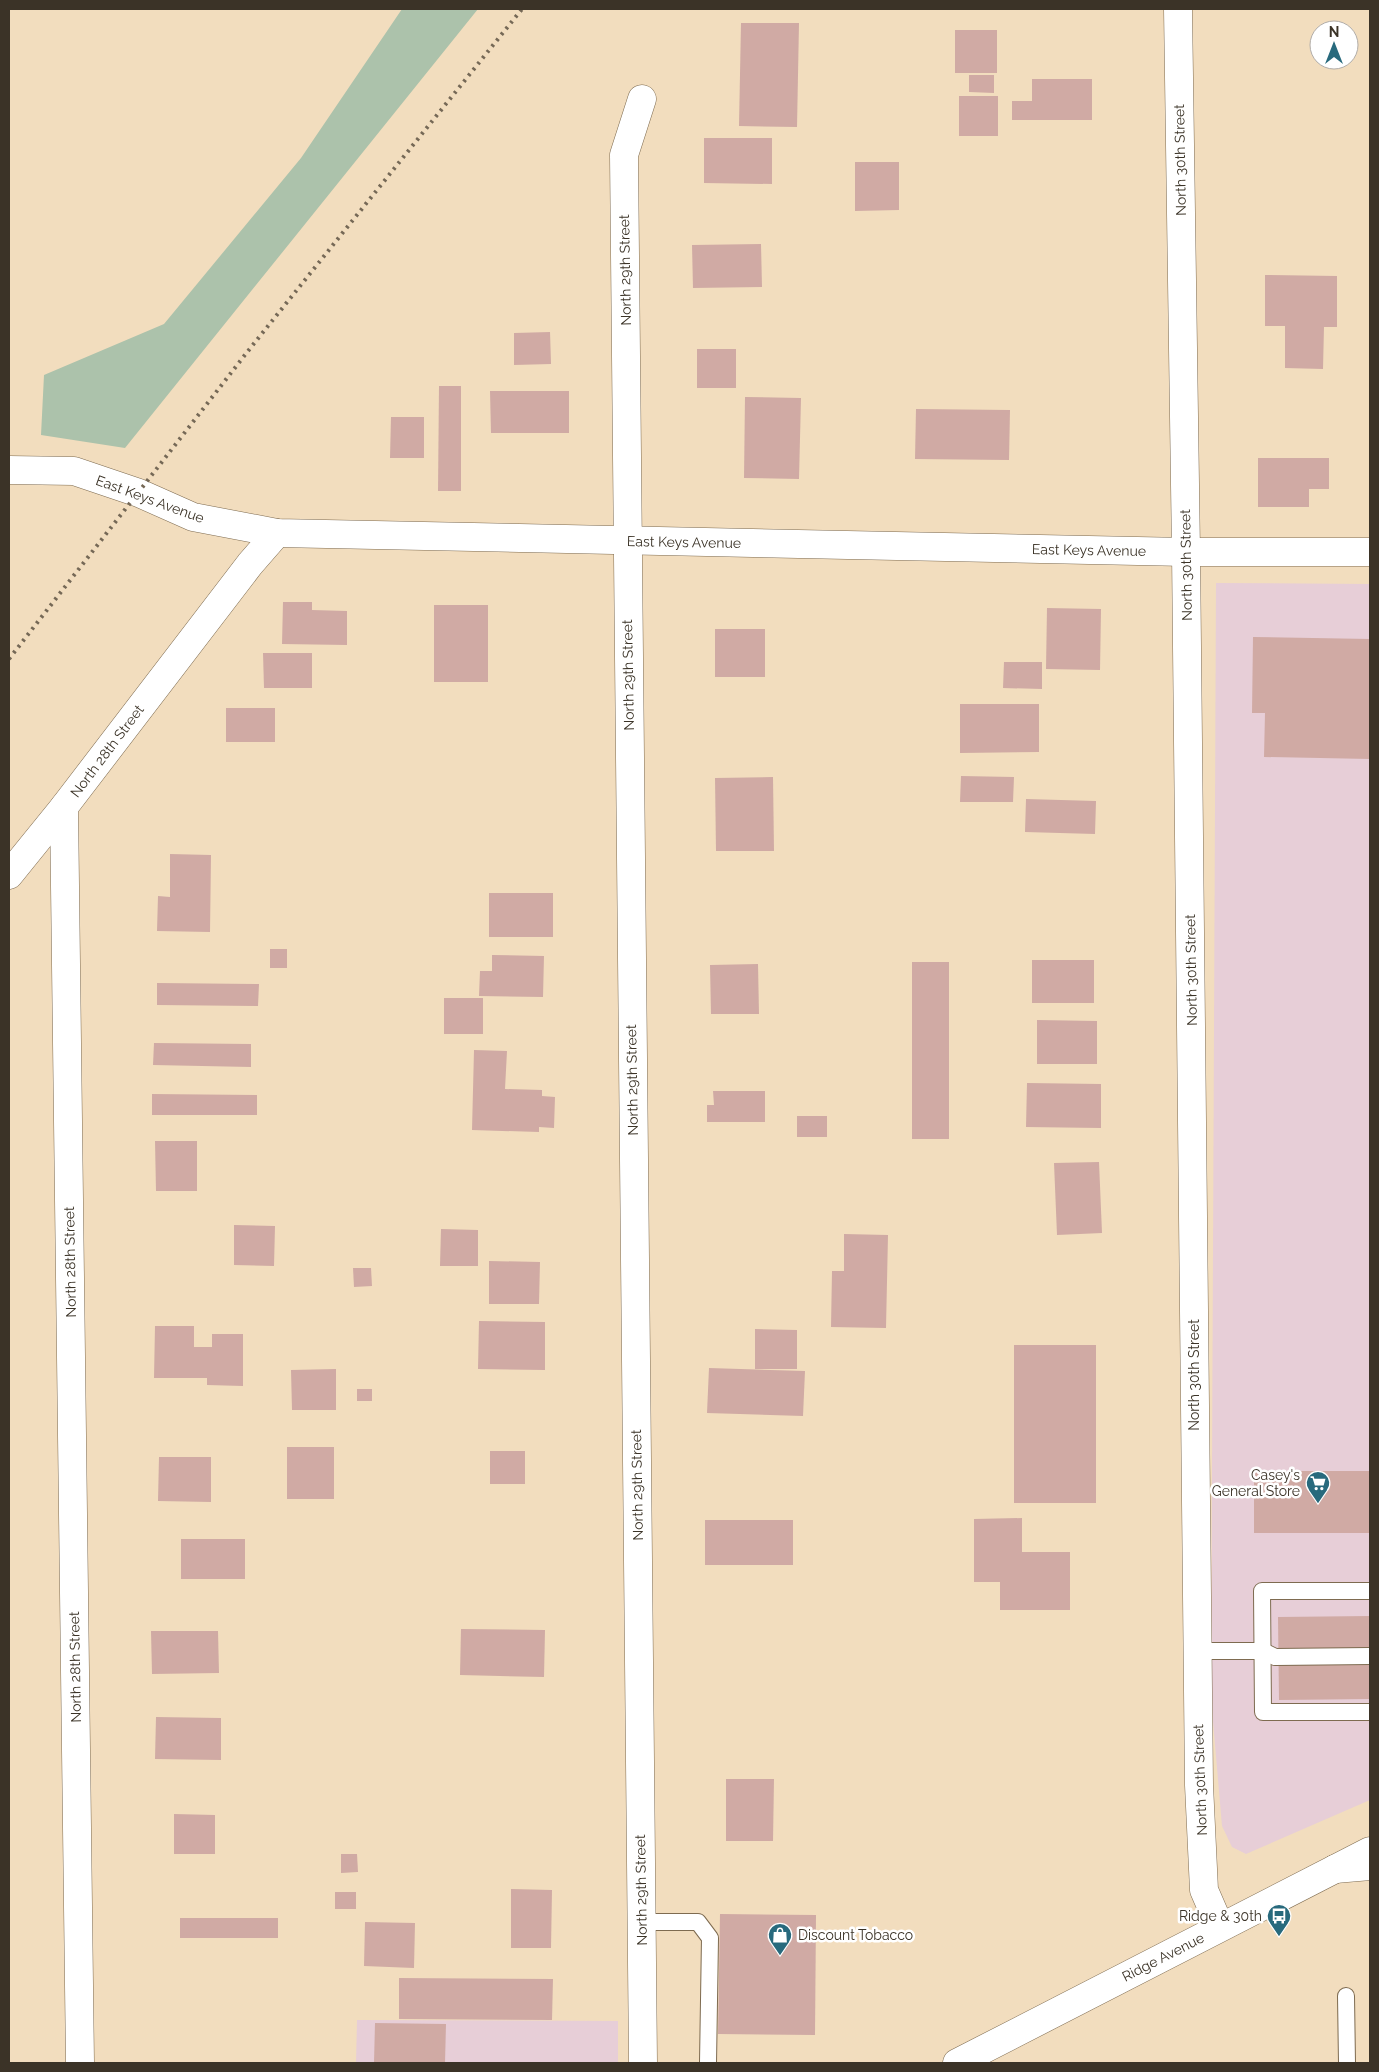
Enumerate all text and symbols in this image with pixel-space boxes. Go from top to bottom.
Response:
north arrow [1309,20,1359,70]
text: N [1329,24,1339,40]
street label: North 30th Street [1171,104,1189,216]
street label: North 29th Street [616,214,634,326]
street label: East Keys Avenue [94,472,206,526]
street label: North 30th Street [1177,509,1195,621]
street label: East Keys Avenue [627,533,741,551]
street label: East Keys Avenue [1032,541,1146,559]
street label: North 29th Street [619,619,637,731]
street label: North 28th Street [67,702,147,800]
street label: North 30th Street [1182,914,1200,1026]
street label: North 29th Street [623,1024,641,1136]
street label: North 28th Street [61,1206,79,1318]
street label: North 30th Street [1186,1319,1202,1431]
street label: North 29th Street [628,1429,646,1541]
place label: Casey's General Store [1212,1467,1300,1499]
supermarket icon: Casey's General Store [1305,1470,1331,1504]
street label: North 28th Street [66,1611,84,1723]
street label: North 30th Street [1190,1724,1210,1836]
street label: North 29th Street [632,1834,650,1946]
bus stop icon: Ridge & 30th [1266,1903,1292,1937]
place label: Ridge & 30th [1179,1908,1262,1924]
shop icon: Discount Tobacco [767,1922,793,1956]
place label: Discount Tobacco [798,1927,913,1943]
street label: Ridge Avenue [1119,1929,1207,1985]

